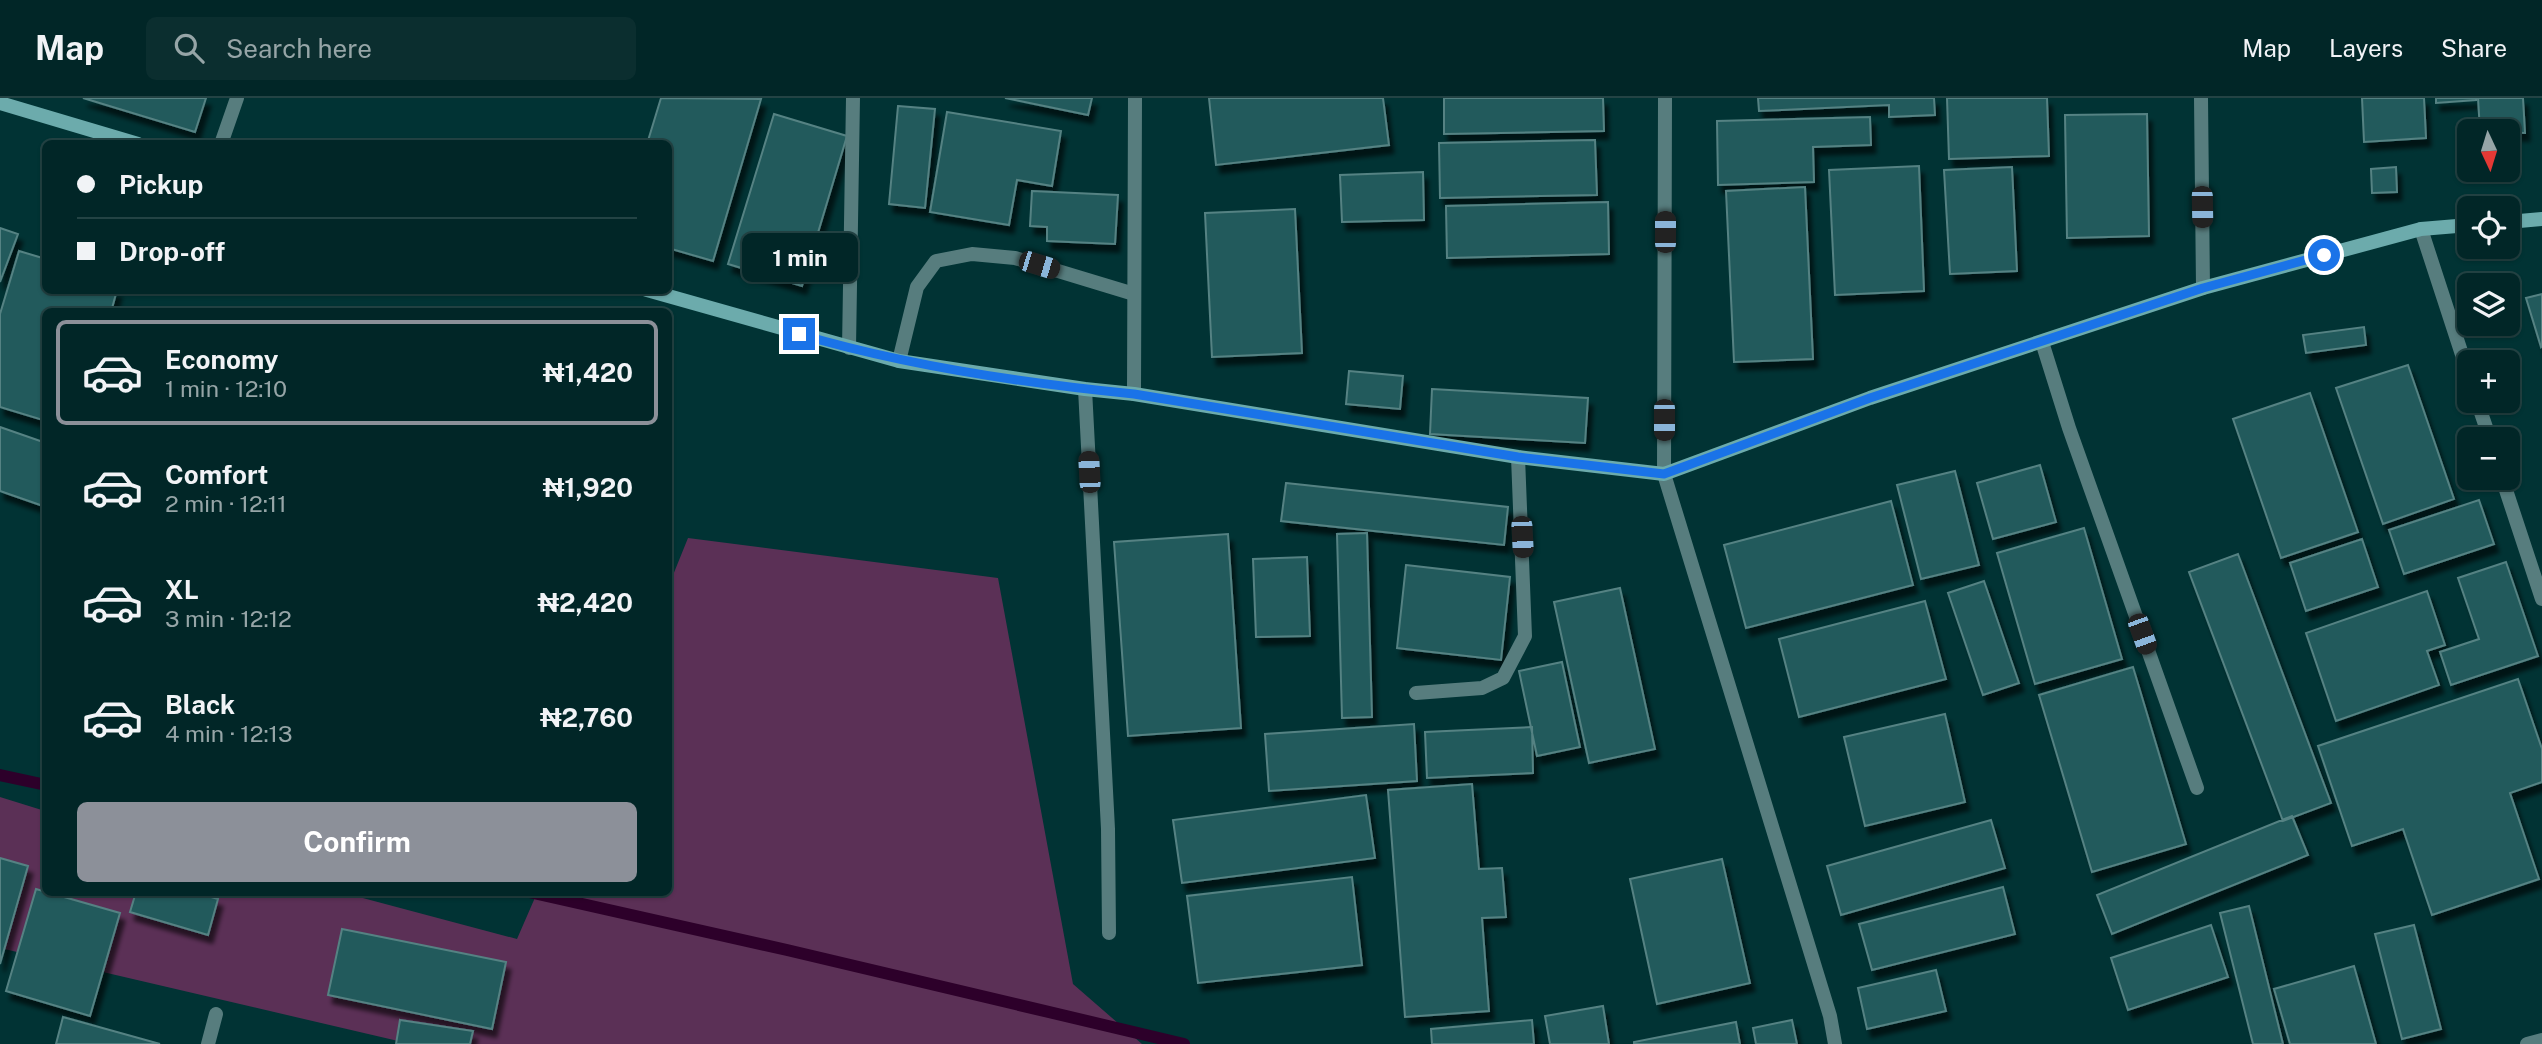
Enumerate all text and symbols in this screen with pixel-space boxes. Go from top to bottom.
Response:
search box [146,17,636,80]
text: Map [35,29,104,67]
icon: search [170,29,208,67]
text: Search here [226,33,372,64]
text: Map [2242,34,2291,62]
text: Layers [2329,34,2403,62]
text: Share [2441,34,2507,62]
north arrow [2457,119,2520,182]
map controls [2457,119,2520,490]
text: Pickup [119,169,203,200]
car [2192,186,2213,228]
button: locate [2457,196,2520,259]
car [1655,211,1676,253]
callout: 1 min [741,232,857,282]
text: Drop-off [119,236,225,267]
route start [2308,239,2340,271]
text: 1 min [772,244,828,271]
car [1016,249,1063,281]
button: layers [2457,273,2520,336]
route end [783,318,815,350]
icon: car [81,341,144,404]
text: Economy [165,344,278,375]
button: + [2457,350,2520,413]
text: ₦1,420 [543,357,633,388]
text: 1 min · 12:10 [165,375,287,402]
car [1654,399,1675,441]
button: − [2457,427,2520,490]
car [1078,450,1101,494]
icon: car [81,456,144,519]
text: Comfort [165,459,268,490]
text: ₦1,920 [543,472,633,503]
text: 2 min · 12:11 [165,490,287,517]
car [1511,515,1534,559]
icon: car [81,571,144,634]
text: XL [165,574,199,605]
text: ₦2,420 [537,587,633,618]
text: 3 min · 12:12 [165,605,292,632]
car [2125,611,2160,657]
icon: car [81,686,144,749]
text: Black [165,689,235,720]
text: ₦2,760 [540,702,633,733]
text: 4 min · 12:13 [165,720,292,747]
button: Confirm [77,802,637,882]

